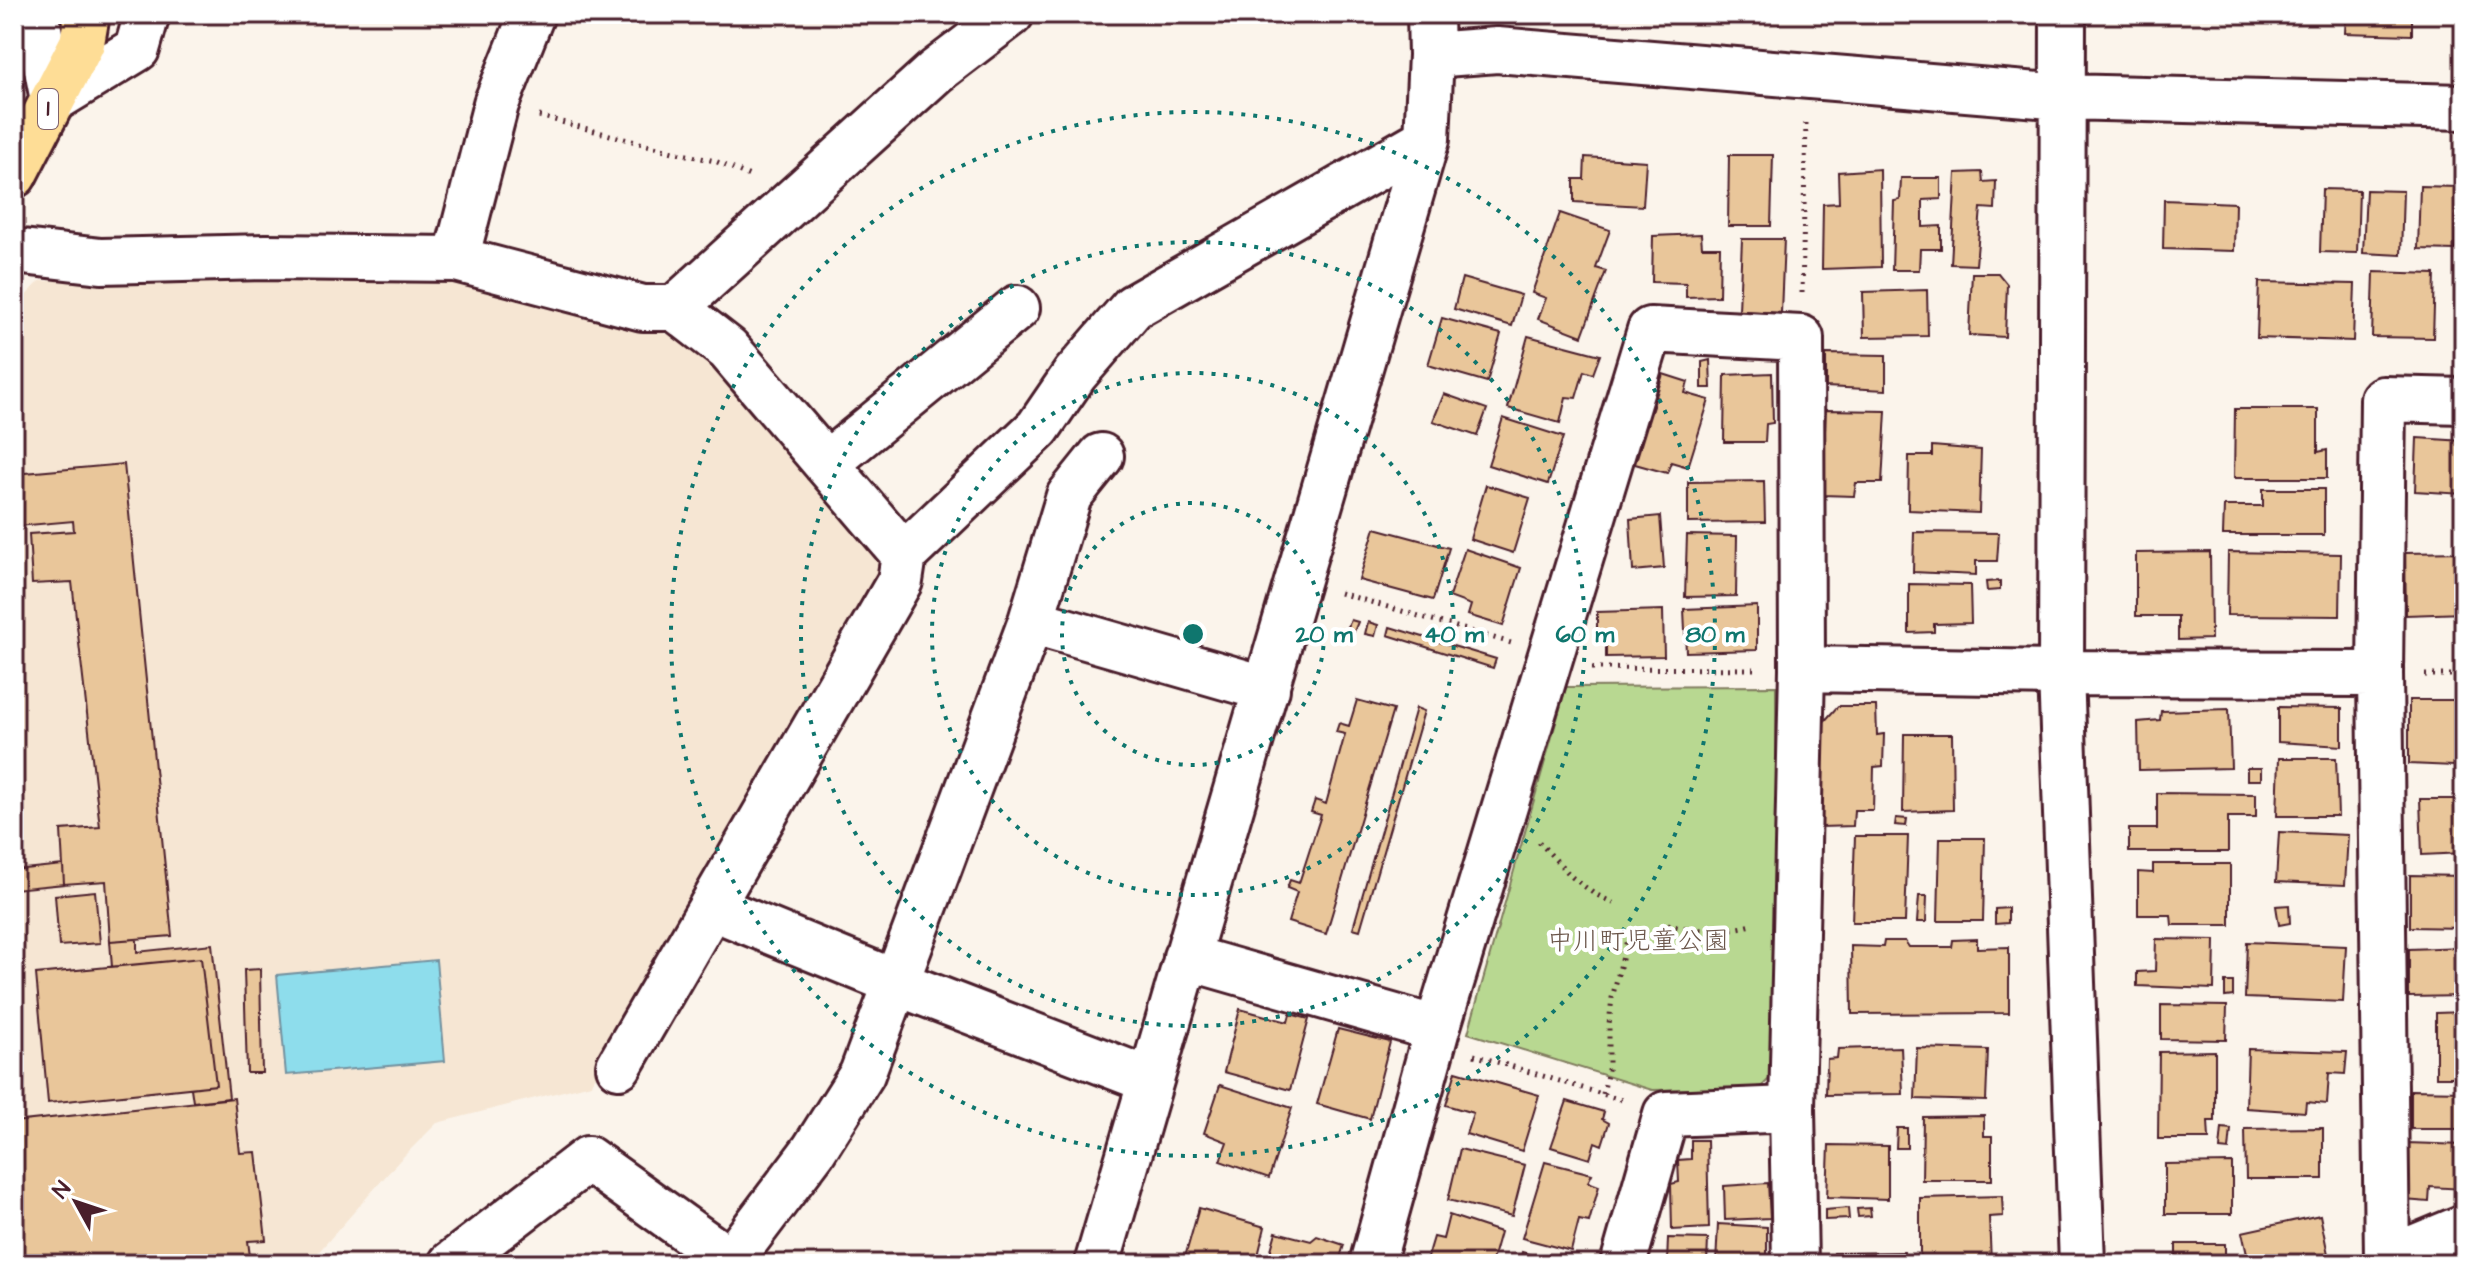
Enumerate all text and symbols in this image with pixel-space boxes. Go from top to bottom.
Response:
road number: 1 [38,89,58,129]
text: 20 m [1294,618,1353,652]
text: 40 m [1424,618,1484,652]
text: 60 m [1556,618,1615,652]
text: 80 m [1686,618,1745,652]
centre of rings [1179,620,1207,648]
park label: 中川町児童公園 [1547,923,1729,959]
north arrow [36,1162,116,1242]
text: N [46,1175,78,1205]

